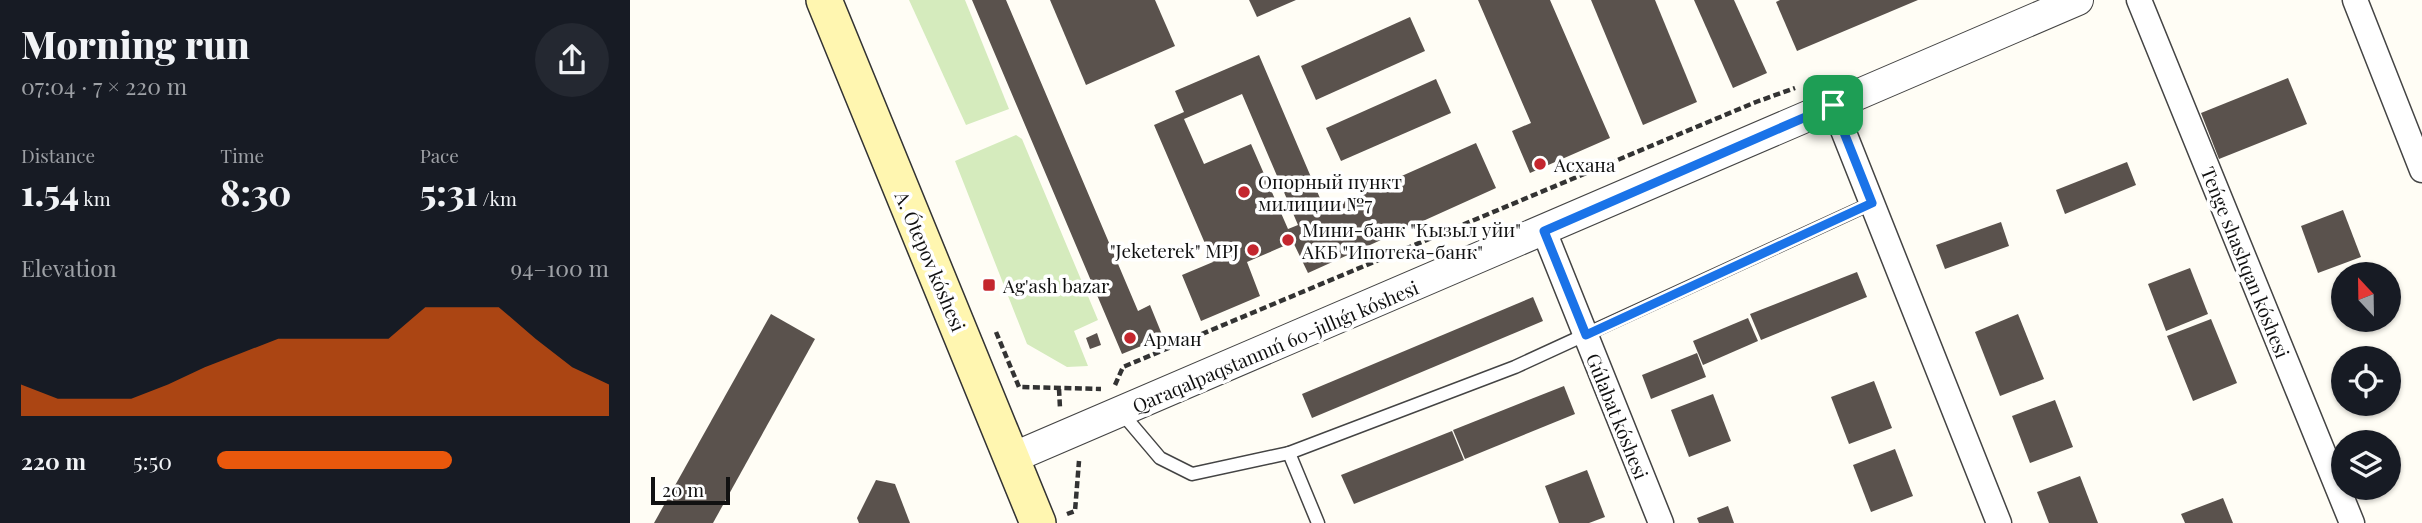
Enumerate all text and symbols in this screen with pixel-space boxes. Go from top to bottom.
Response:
text: Morning run [21,18,250,69]
button: share [535,23,609,97]
text: 07:04 · 7 × 220 m [21,70,187,101]
pin [1803,75,1863,135]
icon: arrive [1814,86,1852,124]
text: Distance [21,142,95,168]
text: Time [220,142,264,168]
text: Pace [420,142,459,168]
place label: Асхана [1553,151,1616,177]
marker: Асхана [1532,156,1548,172]
street label: Teńge shashqan kóshesi [2196,163,2296,362]
text: 1.54 [21,168,79,215]
text: 8:30 [220,168,291,215]
text: 5:31 [420,168,478,215]
place label: Опорный пункт милиции №7 [1258,168,1402,216]
marker: Опорный пункт милиции №7 [1236,184,1252,200]
text: km [79,185,111,211]
text: /km [478,185,517,211]
street label: A. Ótepov kóshesi [889,186,972,335]
place label: Мини-банк "Кызыл уйи" АКБ "Ипотека-банк" [1301,216,1521,264]
marker: Мини-банк "Кызыл уйи" АКБ "Ипотека-банк" [1280,232,1296,248]
place label: "Jeketerek" MPJ [1110,237,1239,263]
marker: "Jeketerek" MPJ [1245,242,1261,258]
text: Elevation [21,252,117,283]
text: 94–100 m [511,252,609,283]
north arrow [2331,262,2401,332]
map controls [2331,262,2401,500]
place label: Ag'ash bazar [1002,272,1110,298]
street label: Qaraqalpaqstannıń 60-jıllıǵı kóshesi [1128,274,1422,418]
marker: Ag'ash bazar [981,277,997,293]
place label: Арман [1143,325,1202,351]
marker: Арман [1122,330,1138,346]
button: locate [2331,346,2401,416]
street label: Gúlabat kóshesi [1581,349,1655,483]
button: layers [2331,430,2401,500]
text: 220 m [21,445,86,476]
text: 5:50 [133,445,172,476]
scale bar [651,474,730,506]
text: 20 m [662,476,704,502]

